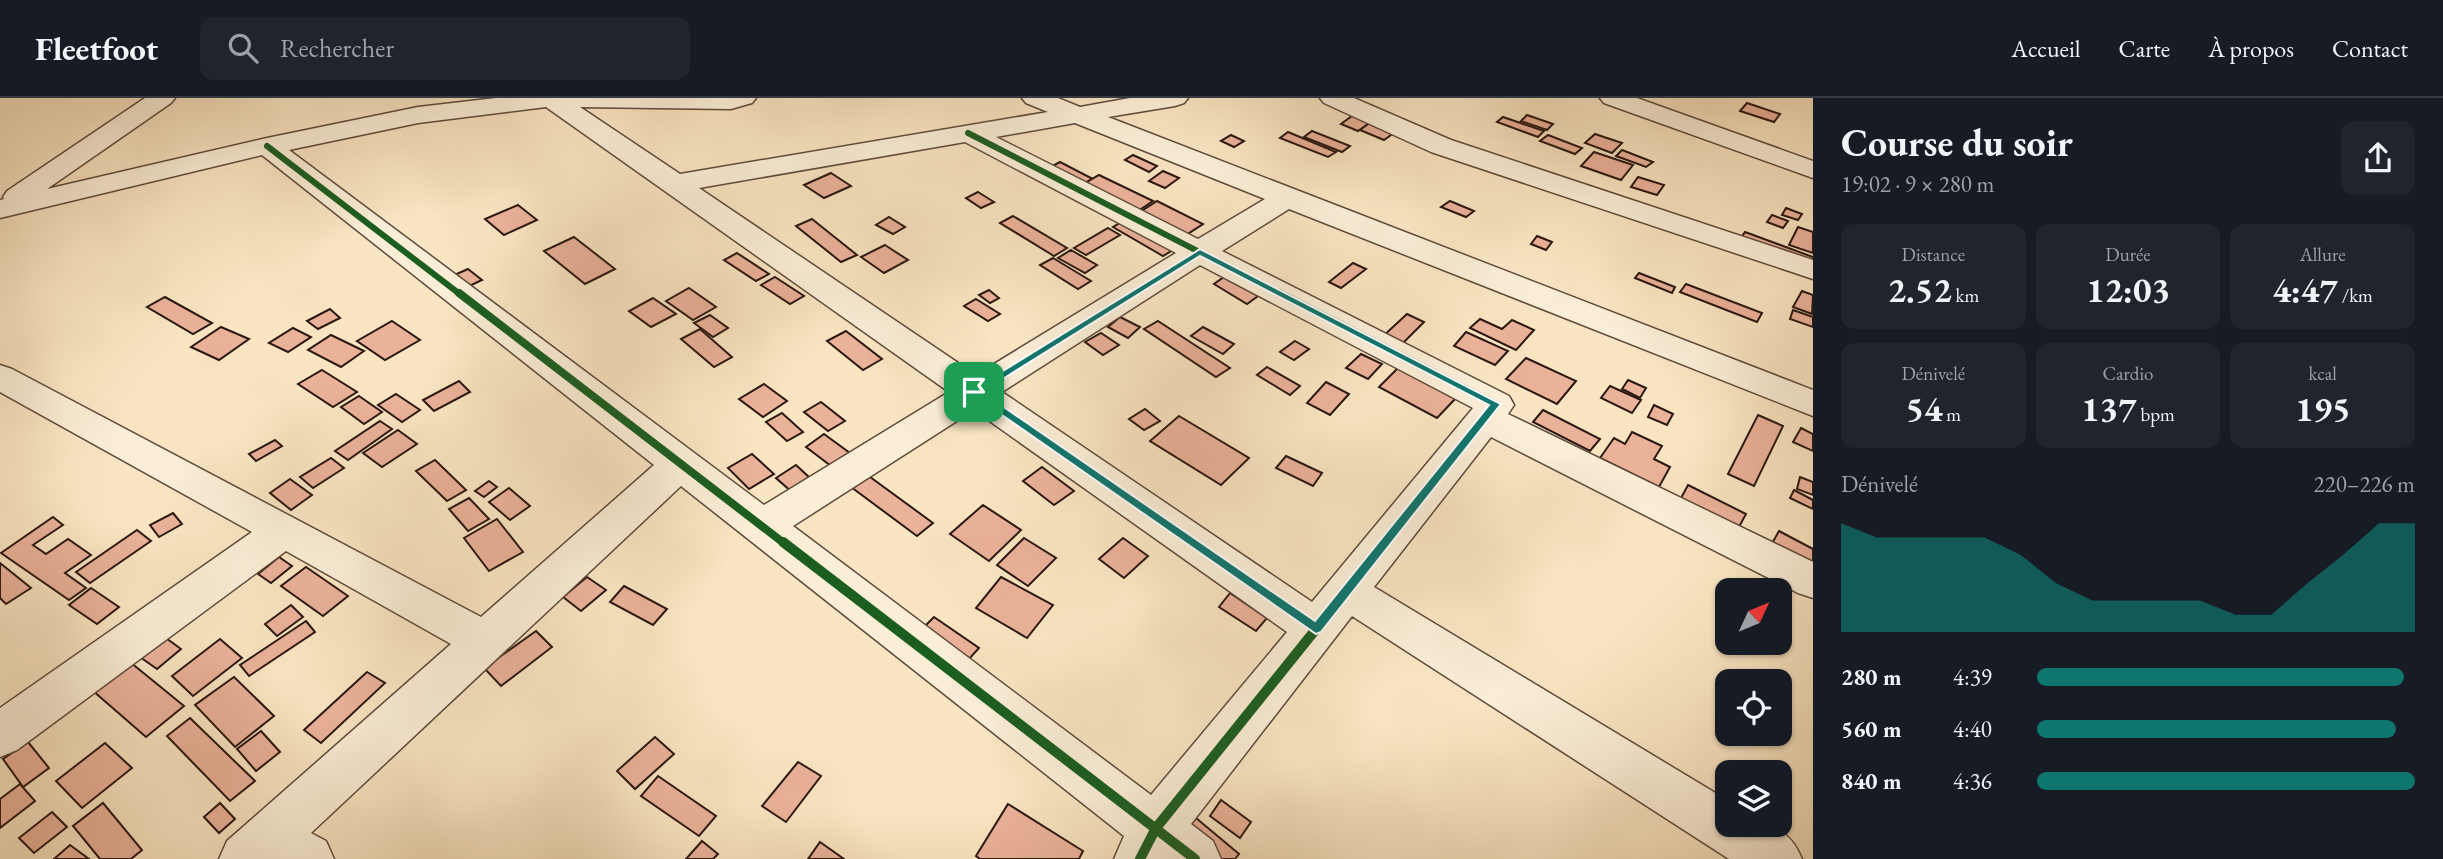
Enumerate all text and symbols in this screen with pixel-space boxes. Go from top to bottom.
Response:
search box [200,17,690,80]
text: Fleetfoot [35,27,158,70]
icon: search [224,29,262,67]
text: Rechercher [280,31,394,65]
text: Accueil [2011,33,2081,64]
text: Carte [2119,33,2170,64]
text: À propos [2208,33,2294,64]
text: Contact [2332,33,2408,64]
text: Course du soir [1841,118,2073,167]
button: share [2341,121,2415,195]
text: 19:02 · 9 × 280 m [1841,169,1994,199]
text: Distance [1902,242,1965,267]
text: Durée [2105,242,2151,267]
text: Allure [2300,242,2346,267]
text: 2.52 [1887,267,1952,312]
text: 12:03 [2086,267,2170,312]
text: 4:47 [2272,267,2338,312]
text: km [1952,283,1979,308]
text: /km [2338,283,2373,308]
text: Dénivelé [1902,361,1965,386]
text: Cardio [2102,361,2154,386]
text: kcal [2308,361,2337,386]
pin [944,362,1004,422]
icon: arrive [955,373,993,411]
text: 54 [1906,386,1943,431]
text: 137 [2081,386,2137,431]
text: 195 [2295,386,2350,431]
text: m [1943,402,1961,427]
text: bpm [2137,402,2175,427]
text: Dénivelé [1841,469,1918,499]
text: 220–226 m [2314,469,2415,499]
north arrow [1715,578,1792,654]
map controls [1715,578,1792,837]
text: 280 m [1841,662,1902,692]
text: 4:39 [1953,662,1992,692]
button: locate [1715,669,1792,746]
text: 560 m [1841,714,1902,744]
text: 4:40 [1953,714,1992,744]
button: layers [1715,760,1792,837]
text: 840 m [1841,766,1902,796]
text: 4:36 [1953,766,1992,796]

